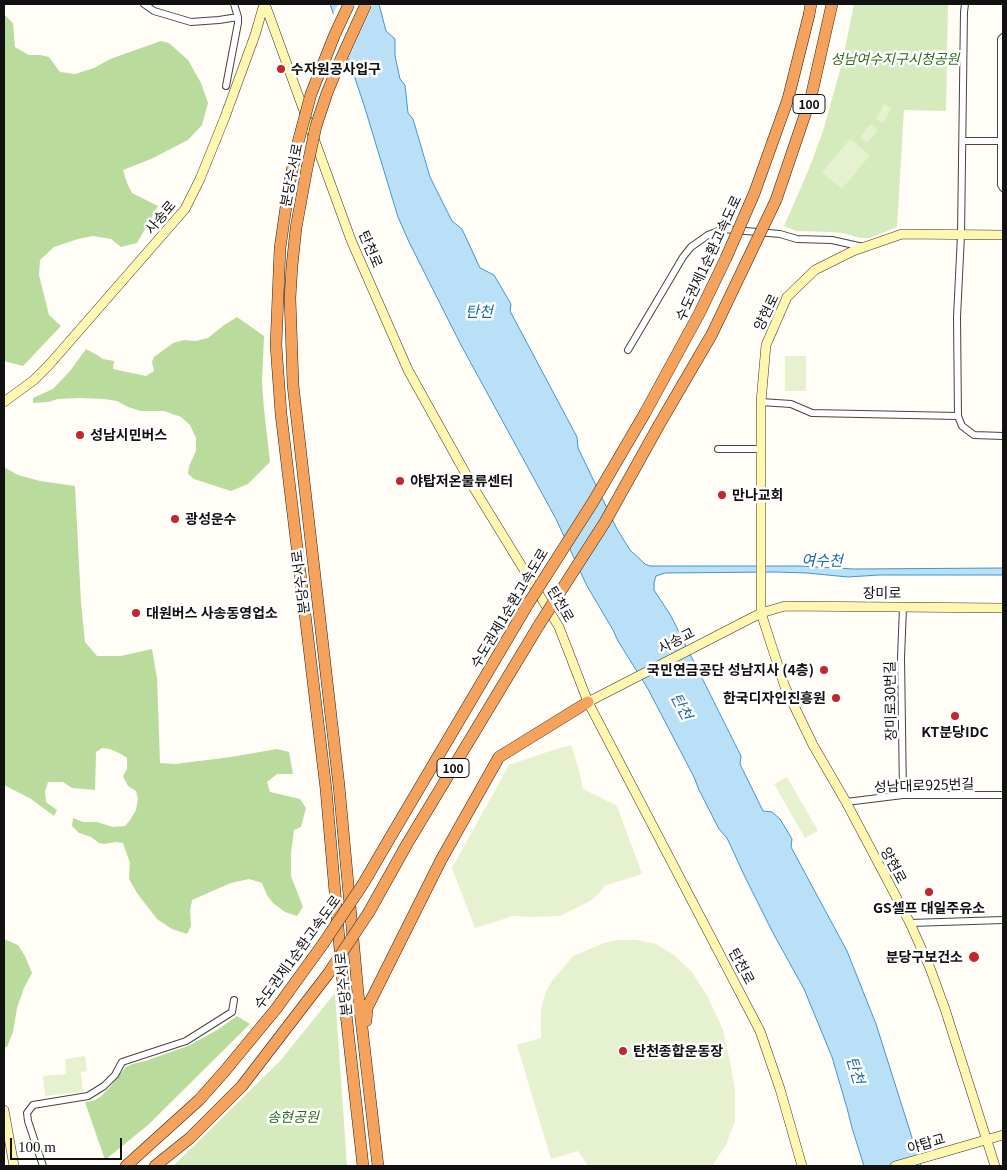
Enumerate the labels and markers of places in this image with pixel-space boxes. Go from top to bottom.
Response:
place label: 수자원공사입구 [291,61,381,77]
marker: 수자원공사입구 [275,63,287,75]
place label: 성남시민버스 [90,427,167,443]
marker: 성남시민버스 [74,429,86,441]
place label: 야탑저온물류센터 [410,473,513,489]
marker: 야탑저온물류센터 [394,475,406,487]
place label: 만나교회 [732,487,784,503]
marker: 만나교회 [716,489,728,501]
place label: 광성운수 [185,511,237,527]
marker: 광성운수 [169,513,181,525]
place label: 대원버스 사송동영업소 [146,605,278,621]
marker: 대원버스 사송동영업소 [130,607,142,619]
place label: 국민연금공단 성남지사 (4층) [647,662,814,678]
marker: 국민연금공단 성남지사 (4층) [818,664,830,676]
place label: 한국디자인진흥원 [723,690,826,706]
marker: 한국디자인진흥원 [830,692,842,704]
marker: KT분당IDC [949,710,961,722]
place label: KT분당IDC [921,724,989,740]
marker: GS셀프 대일주유소 [923,886,935,898]
place label: GS셀프 대일주유소 [873,900,985,916]
place label: 분당구보건소 [886,949,963,965]
marker: 분당구보건소 [967,950,981,964]
place label: 탄천종합운동장 [633,1043,723,1059]
marker: 탄천종합운동장 [617,1045,629,1057]

